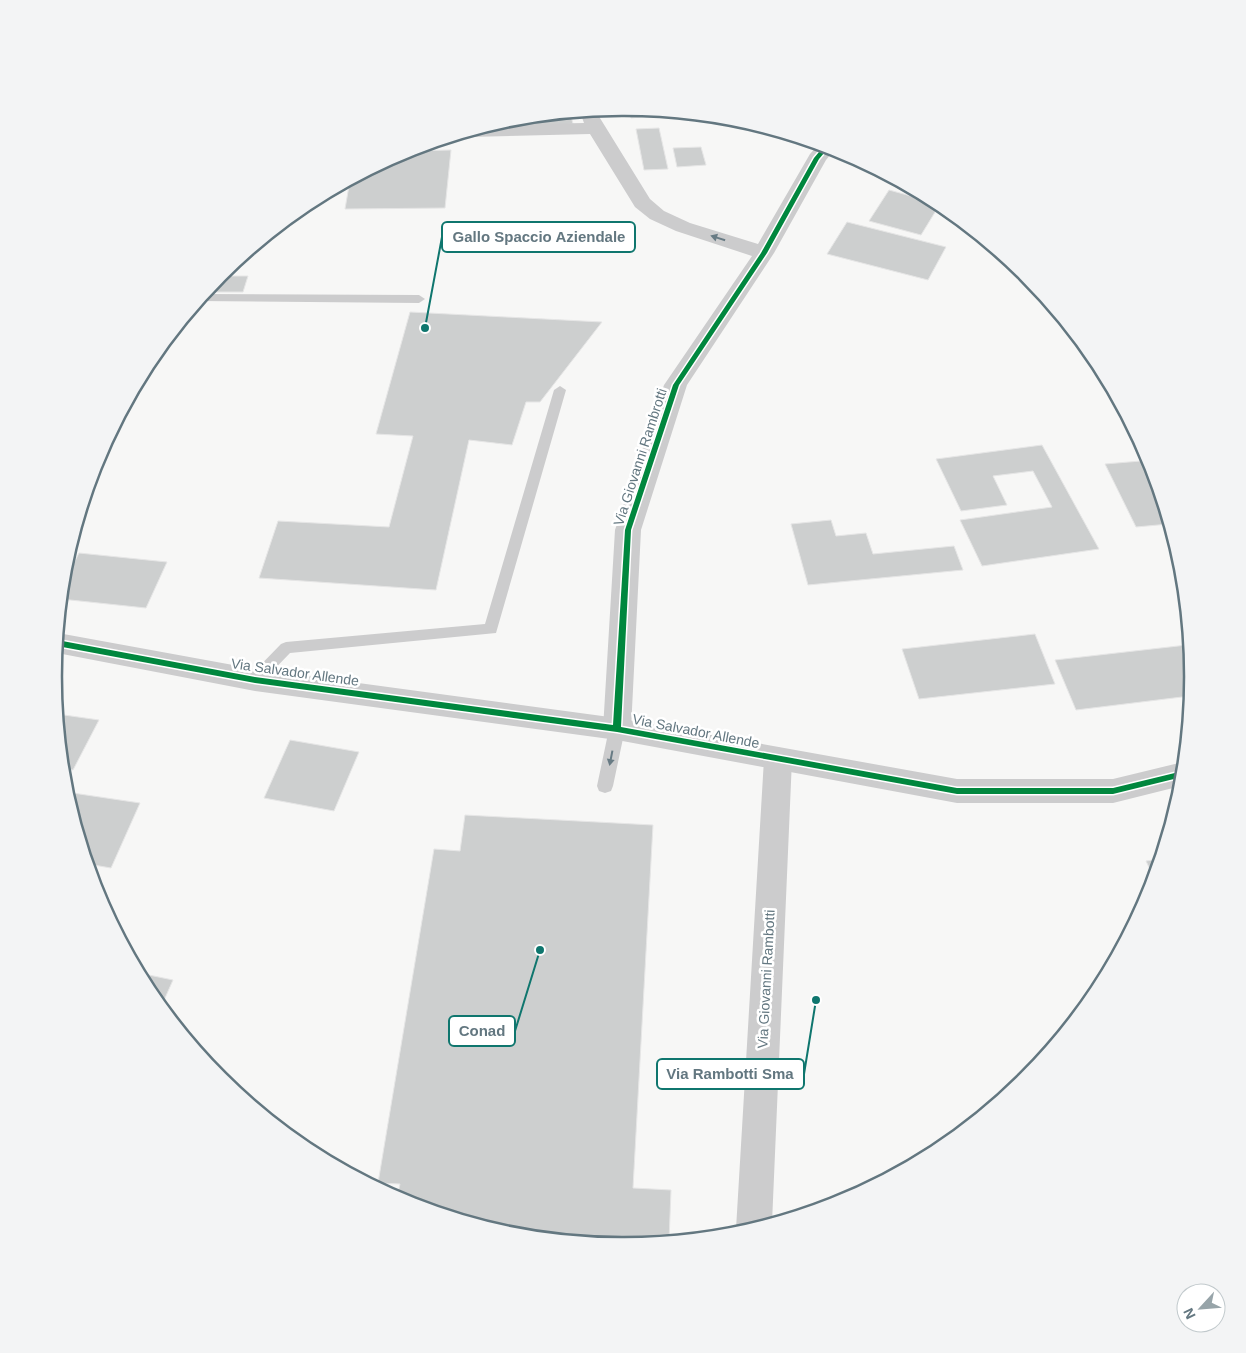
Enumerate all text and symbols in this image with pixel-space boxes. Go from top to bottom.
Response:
callout: Gallo Spaccio Aziendale [442,222,635,252]
text: Gallo Spaccio Aziendale [453,228,625,245]
one-way arrow [710,234,725,242]
street label: Via Giovanni Rambrotti [610,386,670,528]
street label: Via Salvador Allende [230,655,360,689]
street label: Via Salvador Allende [631,711,761,751]
one-way arrow [606,750,614,766]
street label: Via Giovanni Rambotti [754,909,778,1049]
callout: Conad [449,1016,515,1046]
text: Conad [459,1022,505,1039]
callout: Via Rambotti Sma [657,1059,804,1089]
text: Via Rambotti Sma [666,1065,794,1082]
north arrow [1176,1283,1226,1333]
text: N [1180,1306,1199,1322]

